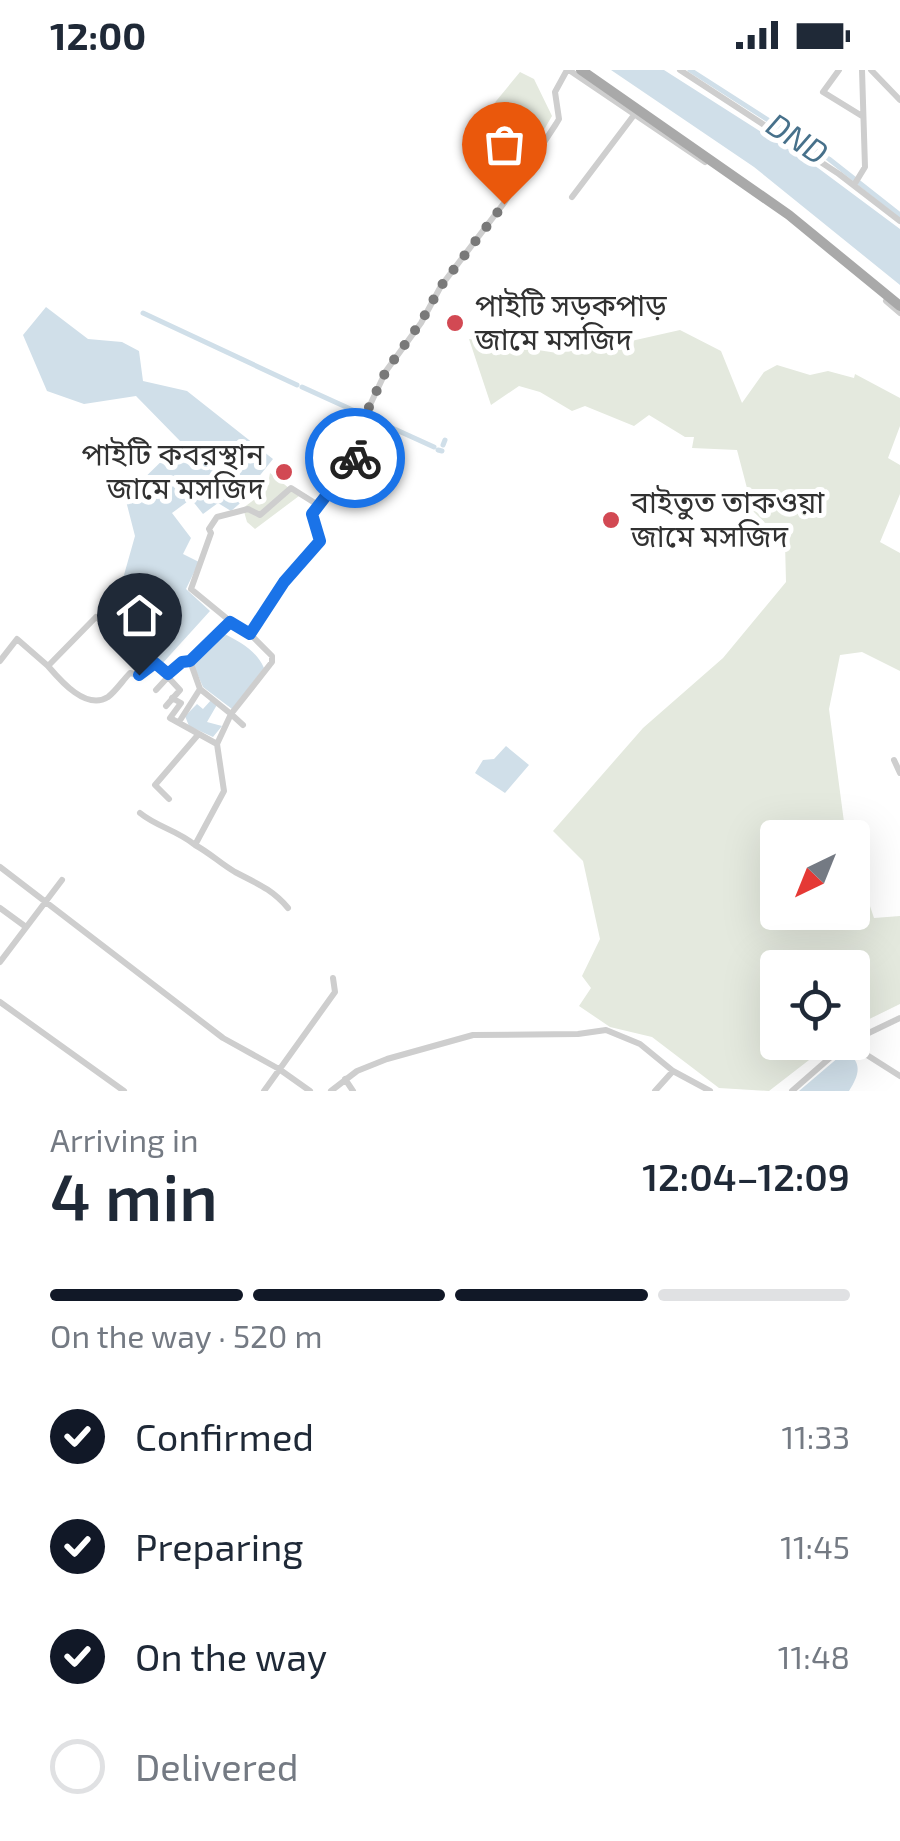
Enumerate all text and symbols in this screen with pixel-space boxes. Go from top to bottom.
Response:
text: 12:00 [50,12,146,58]
pin [462,102,547,205]
water label: DND [761,104,836,171]
icon: bag [477,117,532,172]
place label: পাইটি সড়কপাড় জামে মসজিদ [474,286,667,356]
marker: পাইটি সড়কপাড় জামে মসজিদ [444,312,466,334]
courier [305,408,405,508]
icon: bike [328,431,383,486]
place label: পাইটি কবরস্থান জামে মসজিদ [81,435,265,505]
marker: পাইটি কবরস্থান জামে মসজিদ [273,461,295,483]
place label: বাইতুত তাকওয়া জামে মসজিদ [630,483,825,553]
marker: বাইতুত তাকওয়া জামে মসজিদ [600,509,622,531]
pin [97,573,182,676]
icon: home [112,588,167,643]
north arrow [760,820,870,930]
map controls [760,820,870,1060]
button: locate [760,950,870,1060]
text: Arriving in [50,1120,199,1158]
text: 12:04–12:09 [642,1153,850,1199]
text: 4 min [50,1156,218,1234]
text: On the way · 520 m [50,1316,322,1354]
icon: check [50,1409,105,1464]
text: Confirmed [135,1413,314,1459]
text: 11:33 [781,1417,850,1455]
icon: check [50,1519,105,1574]
text: Preparing [135,1523,303,1569]
text: 11:45 [780,1527,850,1565]
icon: check [50,1629,105,1684]
text: On the way [135,1633,327,1679]
text: 11:48 [778,1637,850,1675]
text: Delivered [135,1743,299,1789]

